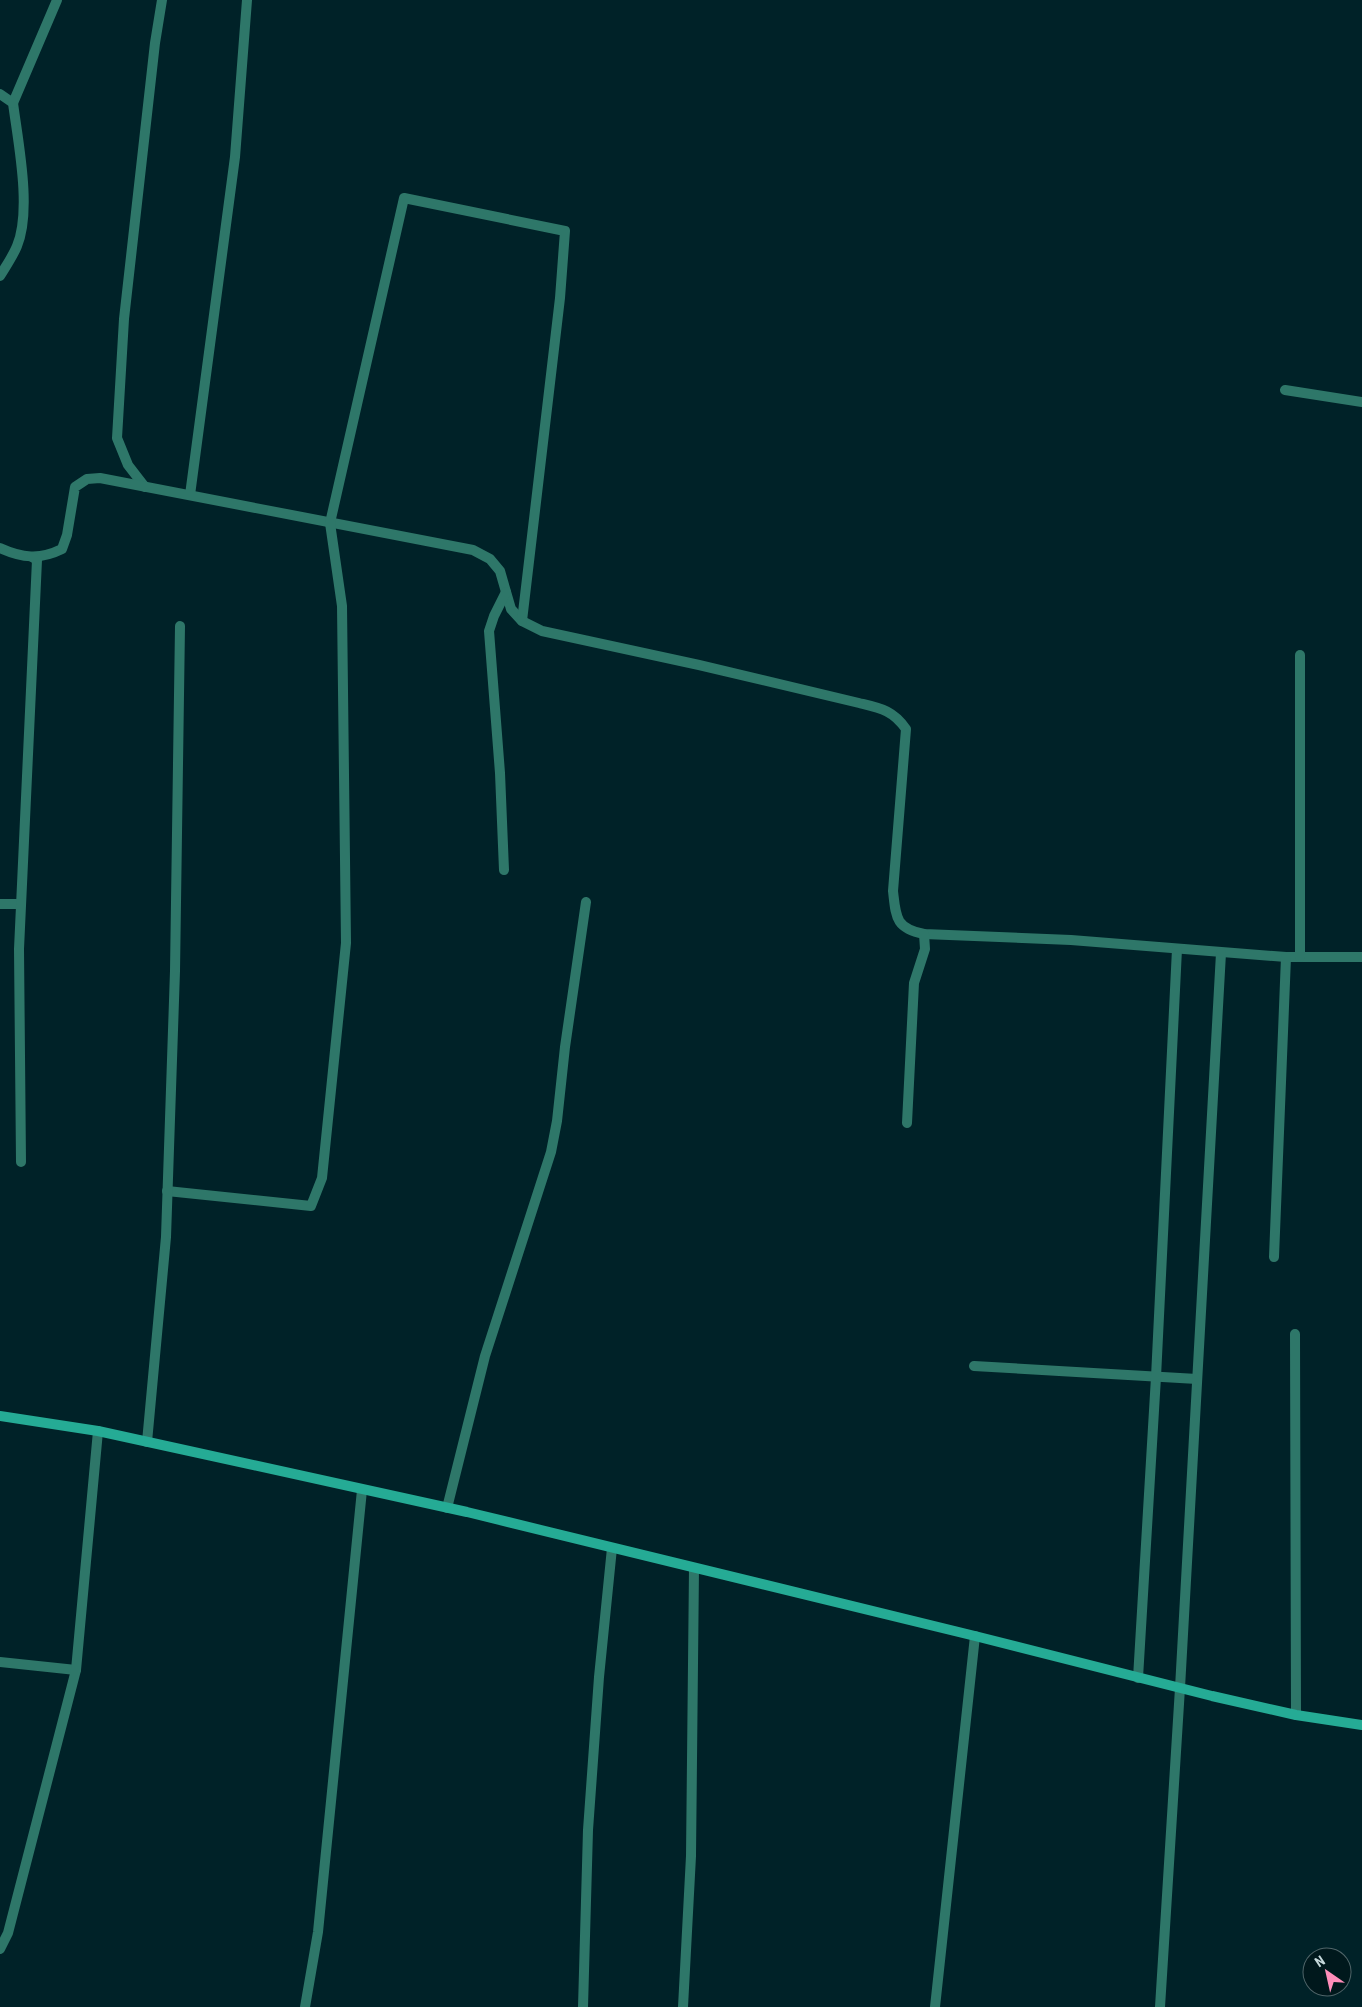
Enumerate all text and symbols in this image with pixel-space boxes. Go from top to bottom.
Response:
north arrow [1302,1947,1352,1997]
text: N [1312,1952,1328,1970]

